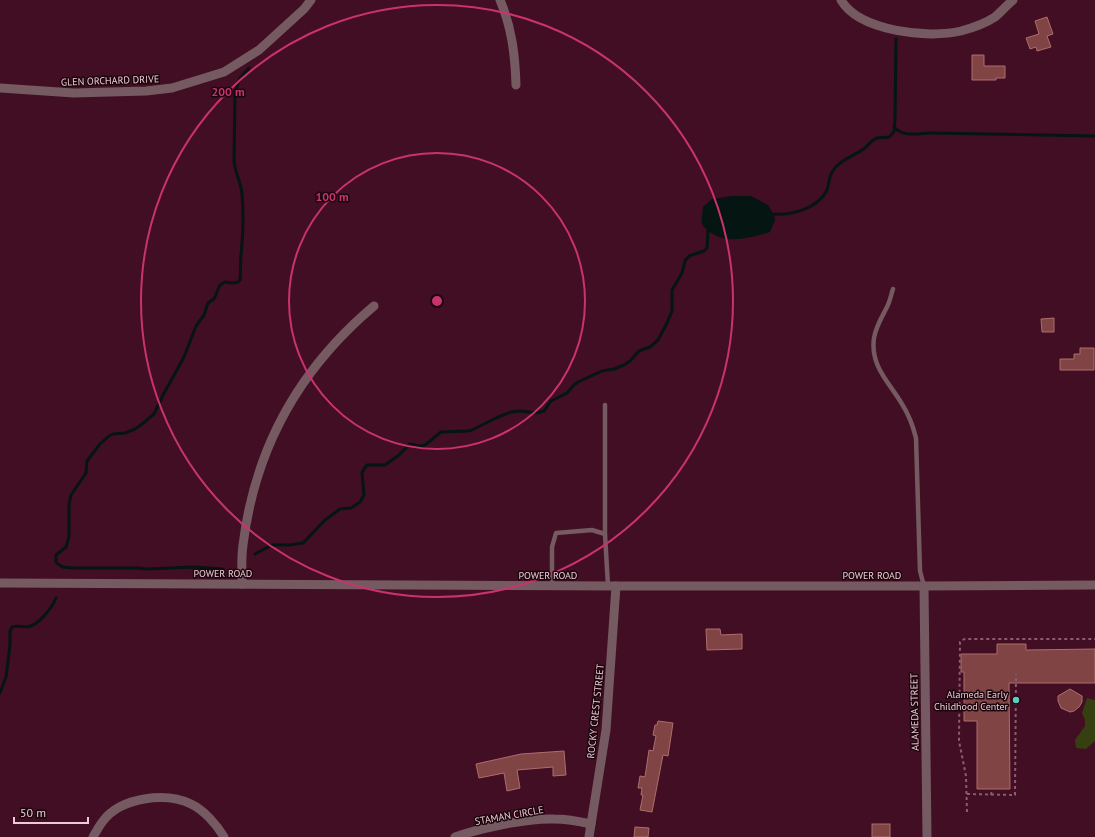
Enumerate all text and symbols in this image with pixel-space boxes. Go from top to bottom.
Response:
street label: GLEN ORCHARD DRIVE [61,72,159,89]
text: 200 m [211,84,245,99]
text: 100 m [315,189,349,204]
centre of rings [430,294,444,308]
street label: POWER ROAD [194,567,252,580]
street label: POWER ROAD [519,569,577,582]
street label: POWER ROAD [843,569,901,582]
street label: ROCKY CREST STREET [584,663,607,759]
street label: ALAMEDA STREET [907,673,922,751]
place label: Alameda Early Childhood Center [934,688,1009,713]
marker: Alameda Early Childhood Center [1011,695,1021,705]
scale bar [14,799,88,825]
street label: STAMAN CIRCLE [474,803,544,828]
text: 50 m [20,805,46,820]

